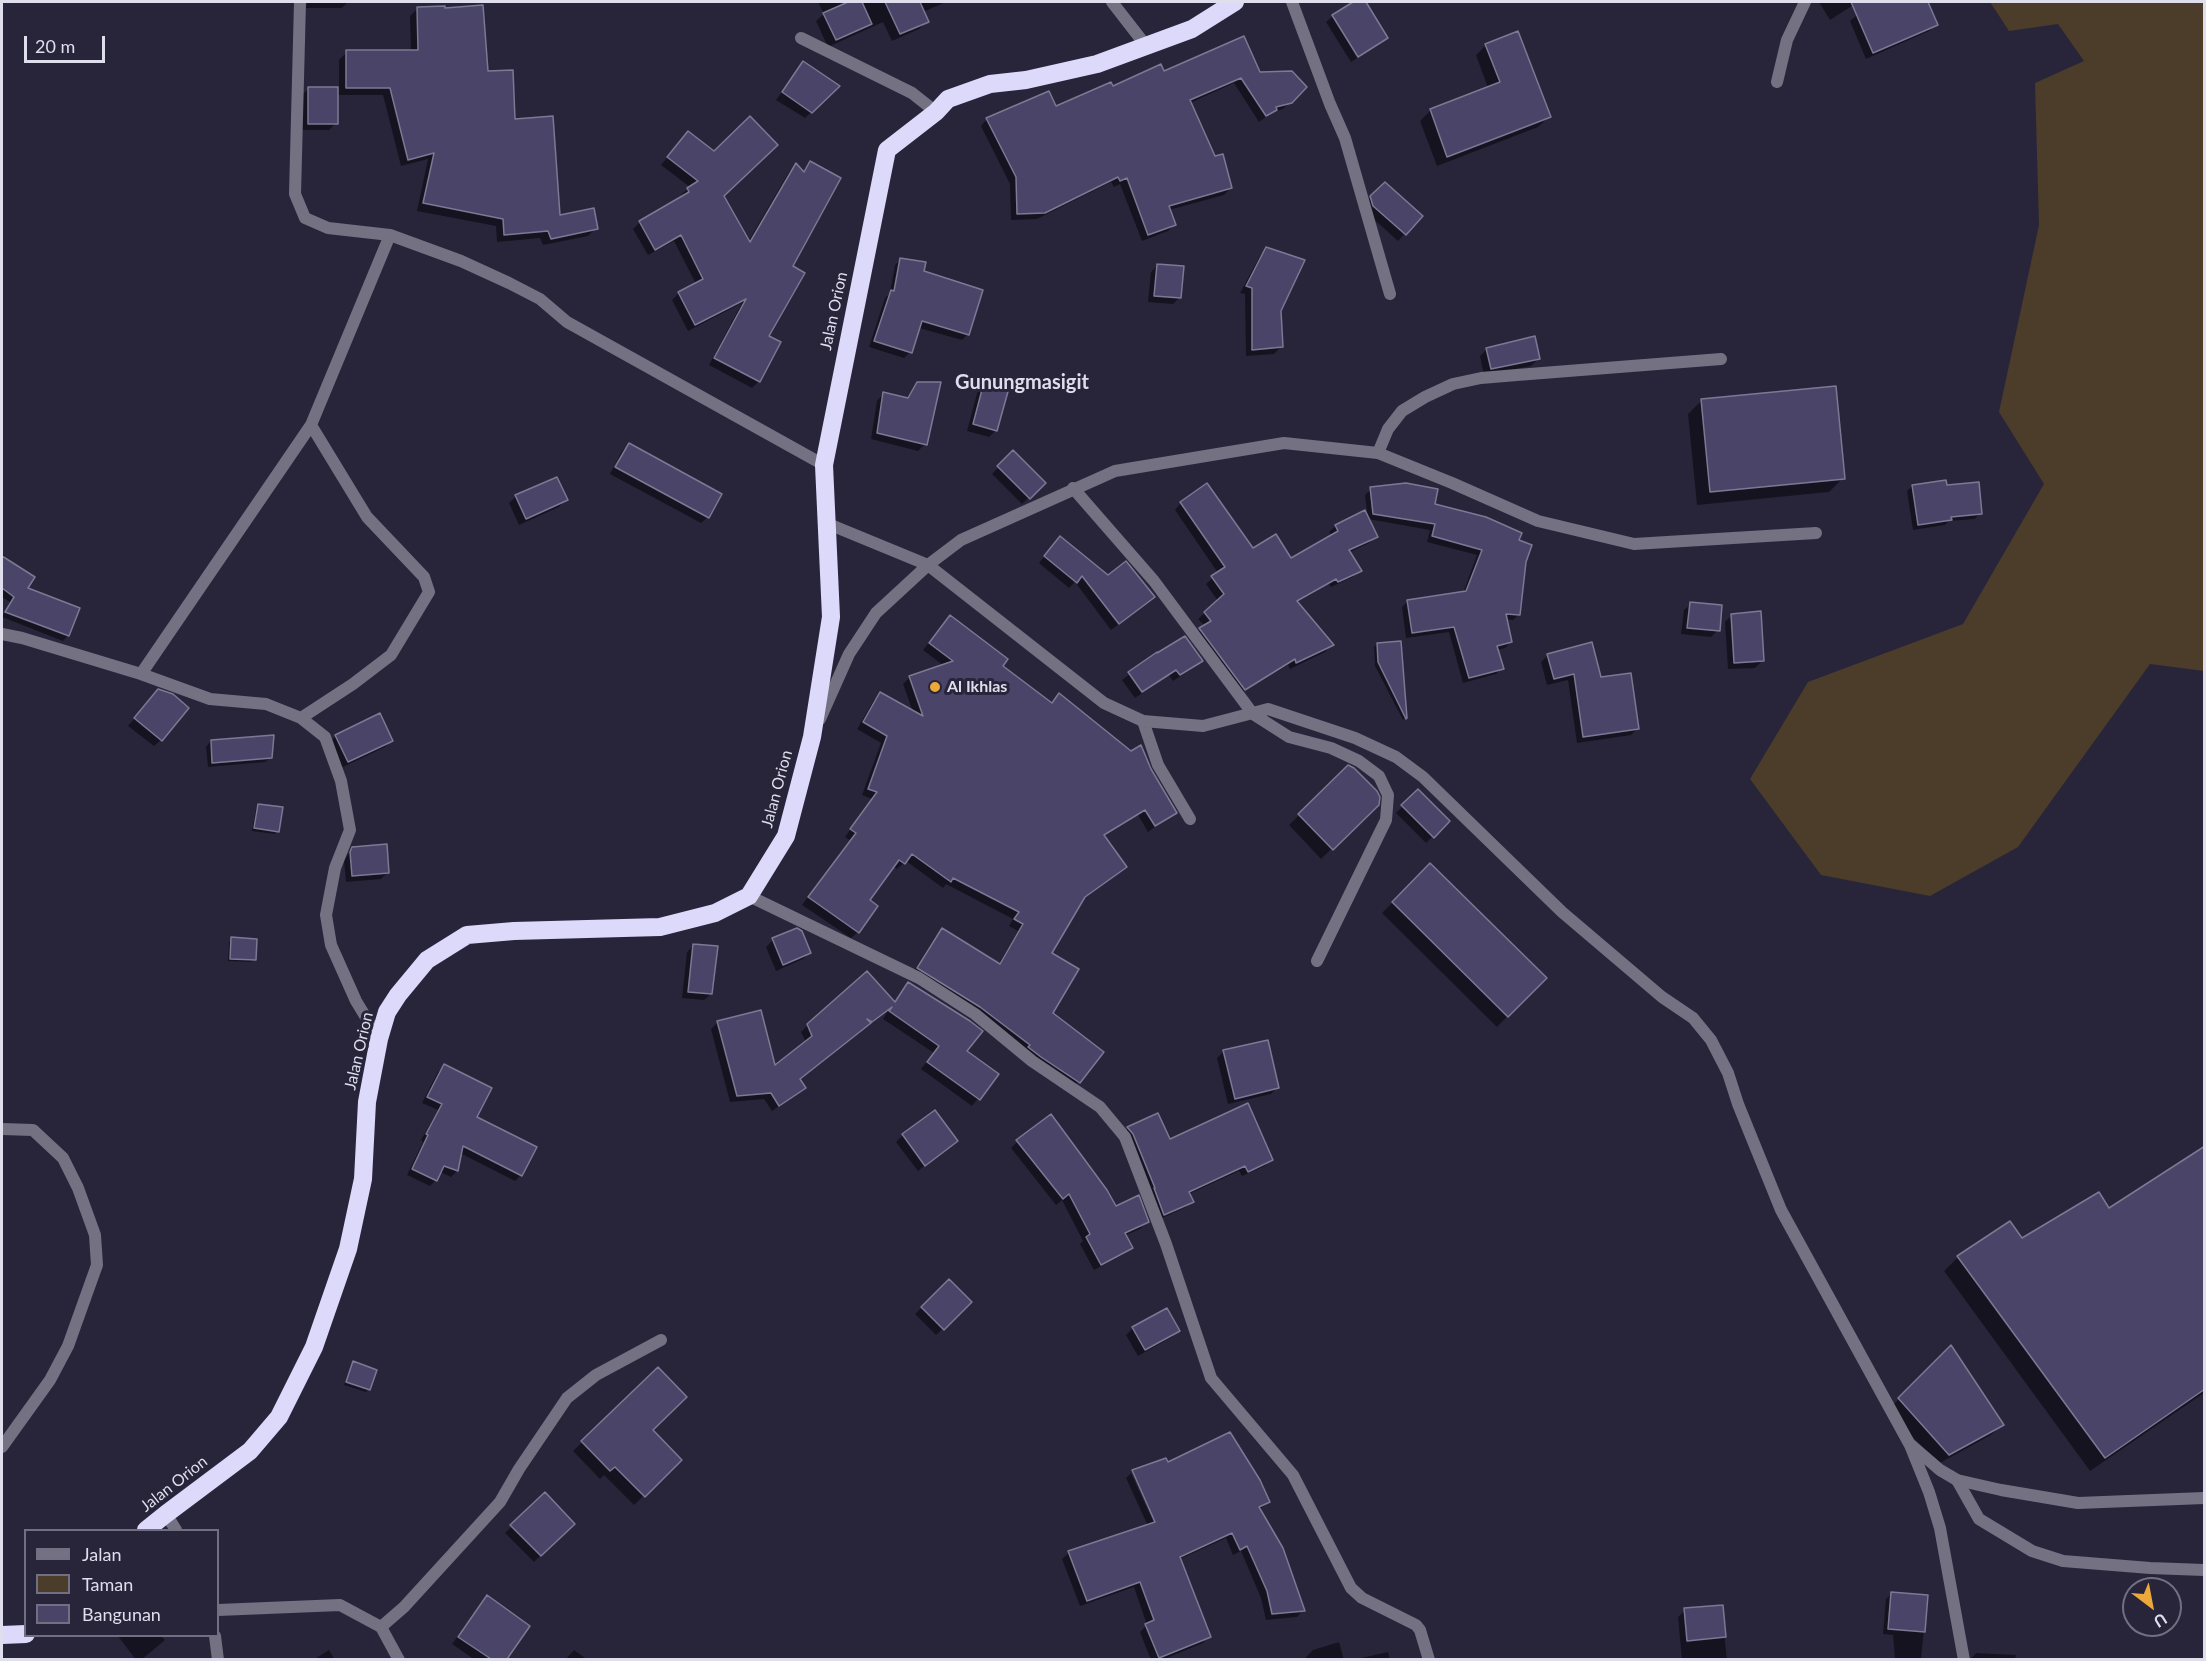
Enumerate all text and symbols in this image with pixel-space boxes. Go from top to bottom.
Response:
scale bar [27,24,108,62]
text: 20 m [35,35,75,57]
street label: Jalan Orion [816,270,852,352]
district label: Gunungmasigit [955,371,1089,395]
place label: Al Ikhlas [947,677,1007,697]
marker: Al Ikhlas [928,680,942,694]
street label: Jalan Orion [757,748,797,830]
street label: Jalan Orion [341,1010,377,1092]
street label: Jalan Orion [137,1452,211,1516]
legend [24,1529,219,1637]
text: Jalan [82,1543,121,1565]
text: Taman [82,1573,133,1595]
north arrow [2122,1577,2182,1637]
text: Bangunan [82,1603,161,1625]
text: U [2151,1610,2171,1632]

